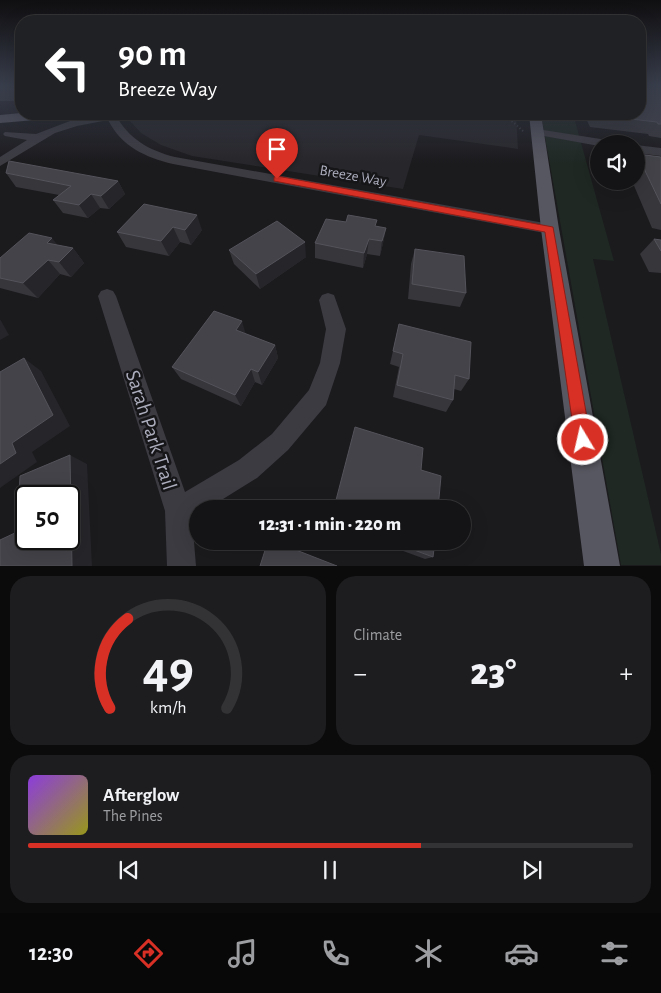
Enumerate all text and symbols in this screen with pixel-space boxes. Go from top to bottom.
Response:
icon: left [35,35,100,100]
text: 90 m [118,37,187,72]
text: Breeze Way [118,78,217,100]
pin [256,128,298,179]
icon: arrive [263,135,291,163]
map controls [590,135,645,190]
button: sound [590,135,645,190]
street label: Breeze Way [318,163,388,189]
street label: Sarah Park Trail [122,367,180,493]
position arrow [556,413,608,465]
speed limit sign: 50 [15,485,80,550]
text: 12:31 · 1 min · 220 m [259,515,401,534]
text: Climate [354,627,402,643]
text: 49 [142,645,193,697]
text: 23° [470,654,516,692]
text: − [354,660,367,688]
text: + [620,660,633,688]
text: km/h [149,699,186,717]
text: Afterglow [103,786,179,805]
text: The Pines [103,808,163,824]
icon: previous [115,856,143,884]
icon: pause [316,856,344,884]
icon: next [518,856,546,884]
icon: directions [131,936,166,971]
icon: music [225,936,260,971]
icon: phone [318,936,353,971]
icon: climate [411,936,446,971]
icon: car [504,936,539,971]
icon: filters [597,936,632,971]
text: 12:30 [29,942,73,964]

